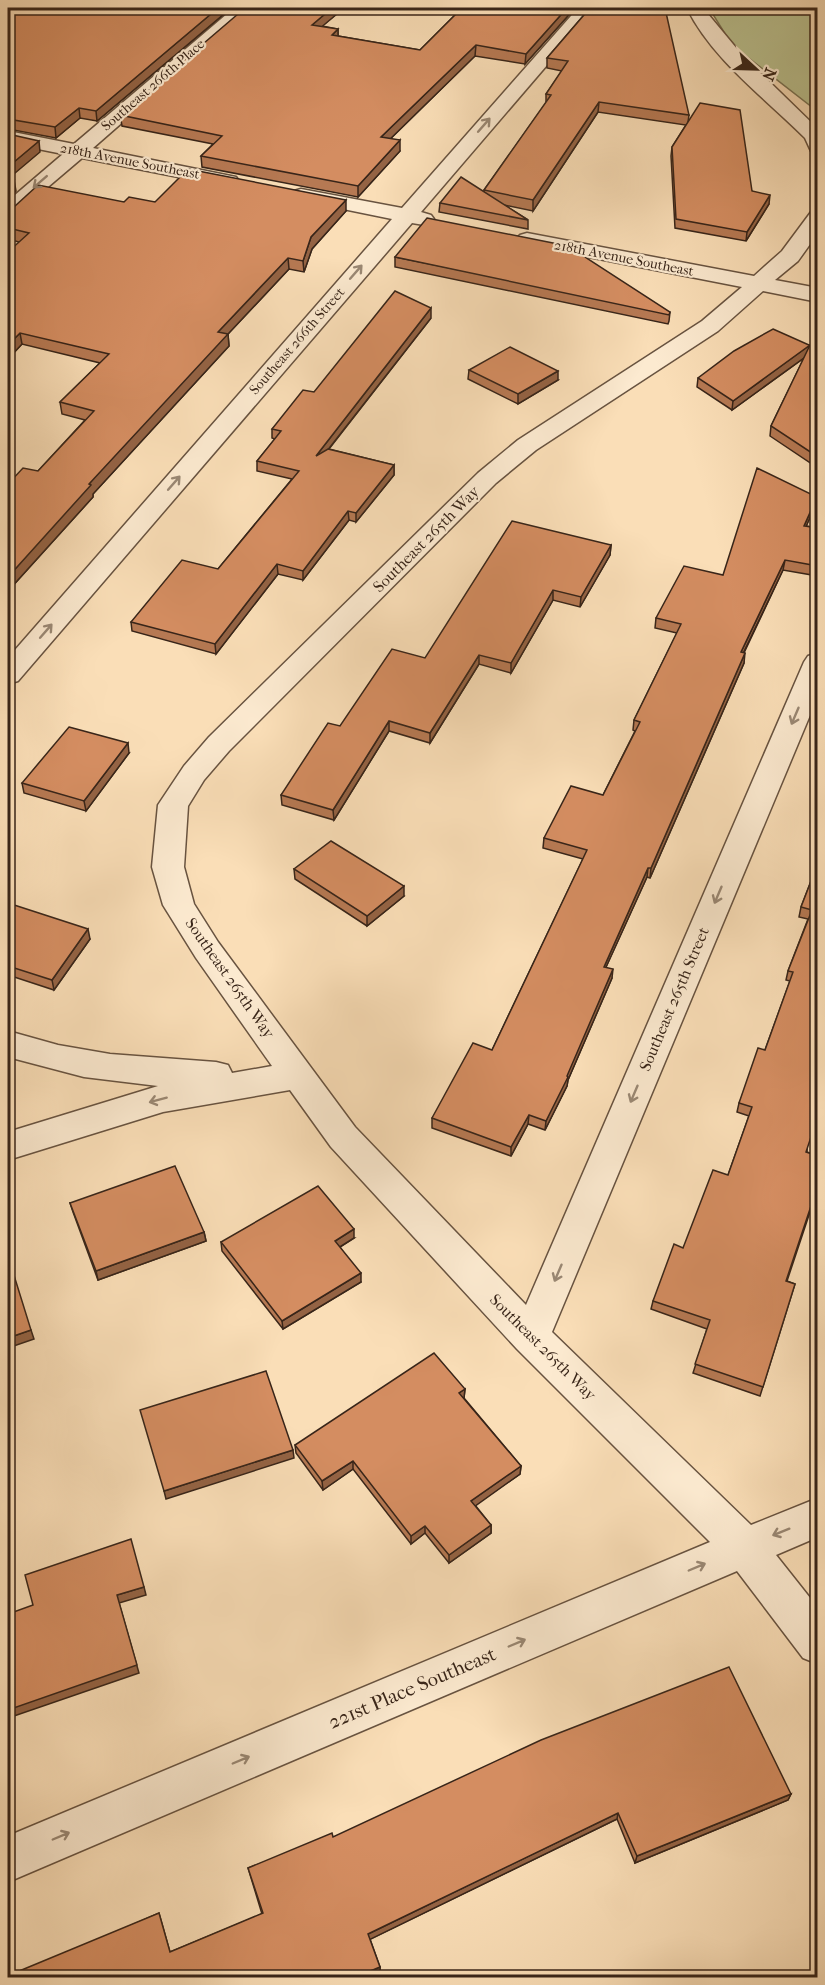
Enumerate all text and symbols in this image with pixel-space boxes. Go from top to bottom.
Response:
street label: Southeast 266th Place [98,35,208,135]
north arrow [726,39,786,99]
text: N [758,65,781,84]
one-way arrow [477,118,491,133]
street label: 218th Avenue Southeast [59,139,201,183]
one-way arrow [33,175,48,189]
street label: 218th Avenue Southeast [553,236,695,280]
one-way arrow [349,265,363,281]
street label: Southeast 266th Street [246,284,348,398]
one-way arrow [167,475,180,491]
street label: Southeast 265th Way [369,482,483,596]
one-way arrow [39,623,53,638]
one-way arrow [789,706,800,724]
one-way arrow [712,886,723,904]
street label: Southeast 265th Way [181,914,279,1042]
street label: Southeast 265th Street [635,924,713,1074]
one-way arrow [628,1084,639,1103]
one-way arrow [149,1095,168,1106]
one-way arrow [552,1264,563,1282]
street label: Southeast 265th Way [486,1290,600,1404]
one-way arrow [772,1527,791,1538]
one-way arrow [687,1561,706,1572]
one-way arrow [508,1637,526,1648]
street label: 221st Place Southeast [325,1642,499,1734]
one-way arrow [231,1754,250,1765]
one-way arrow [52,1830,70,1841]

